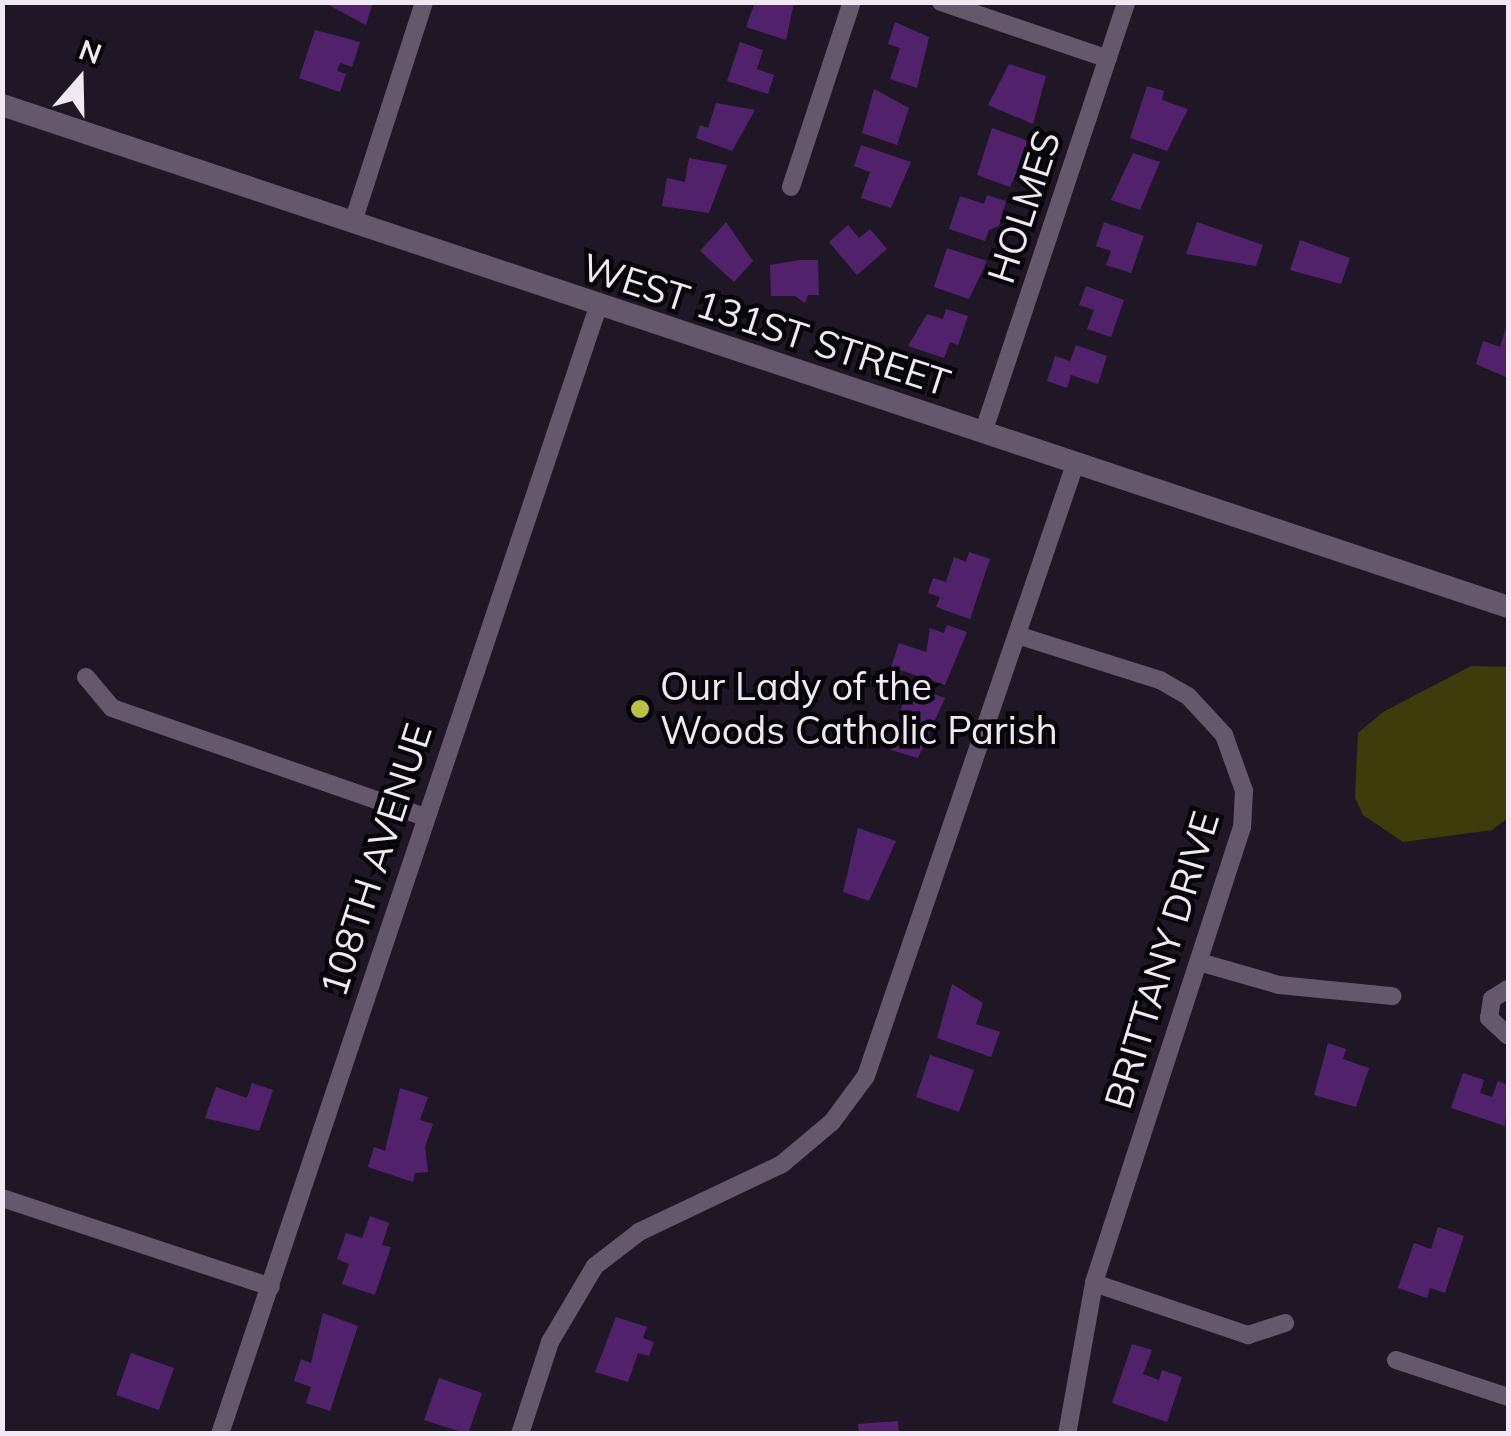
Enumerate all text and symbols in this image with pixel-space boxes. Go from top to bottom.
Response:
north arrow [30,30,130,130]
text: N [75,31,106,71]
street label: HOLMES [978,125,1070,289]
street label: WEST 131ST STREET [576,244,956,406]
place label: Our Lady of the Woods Catholic Parish [660,664,1058,754]
marker: Our Lady of the Woods Catholic Parish [629,698,651,720]
street label: 108TH AVENUE [311,718,441,1002]
street label: BRITTANY DRIVE [1095,806,1229,1114]

